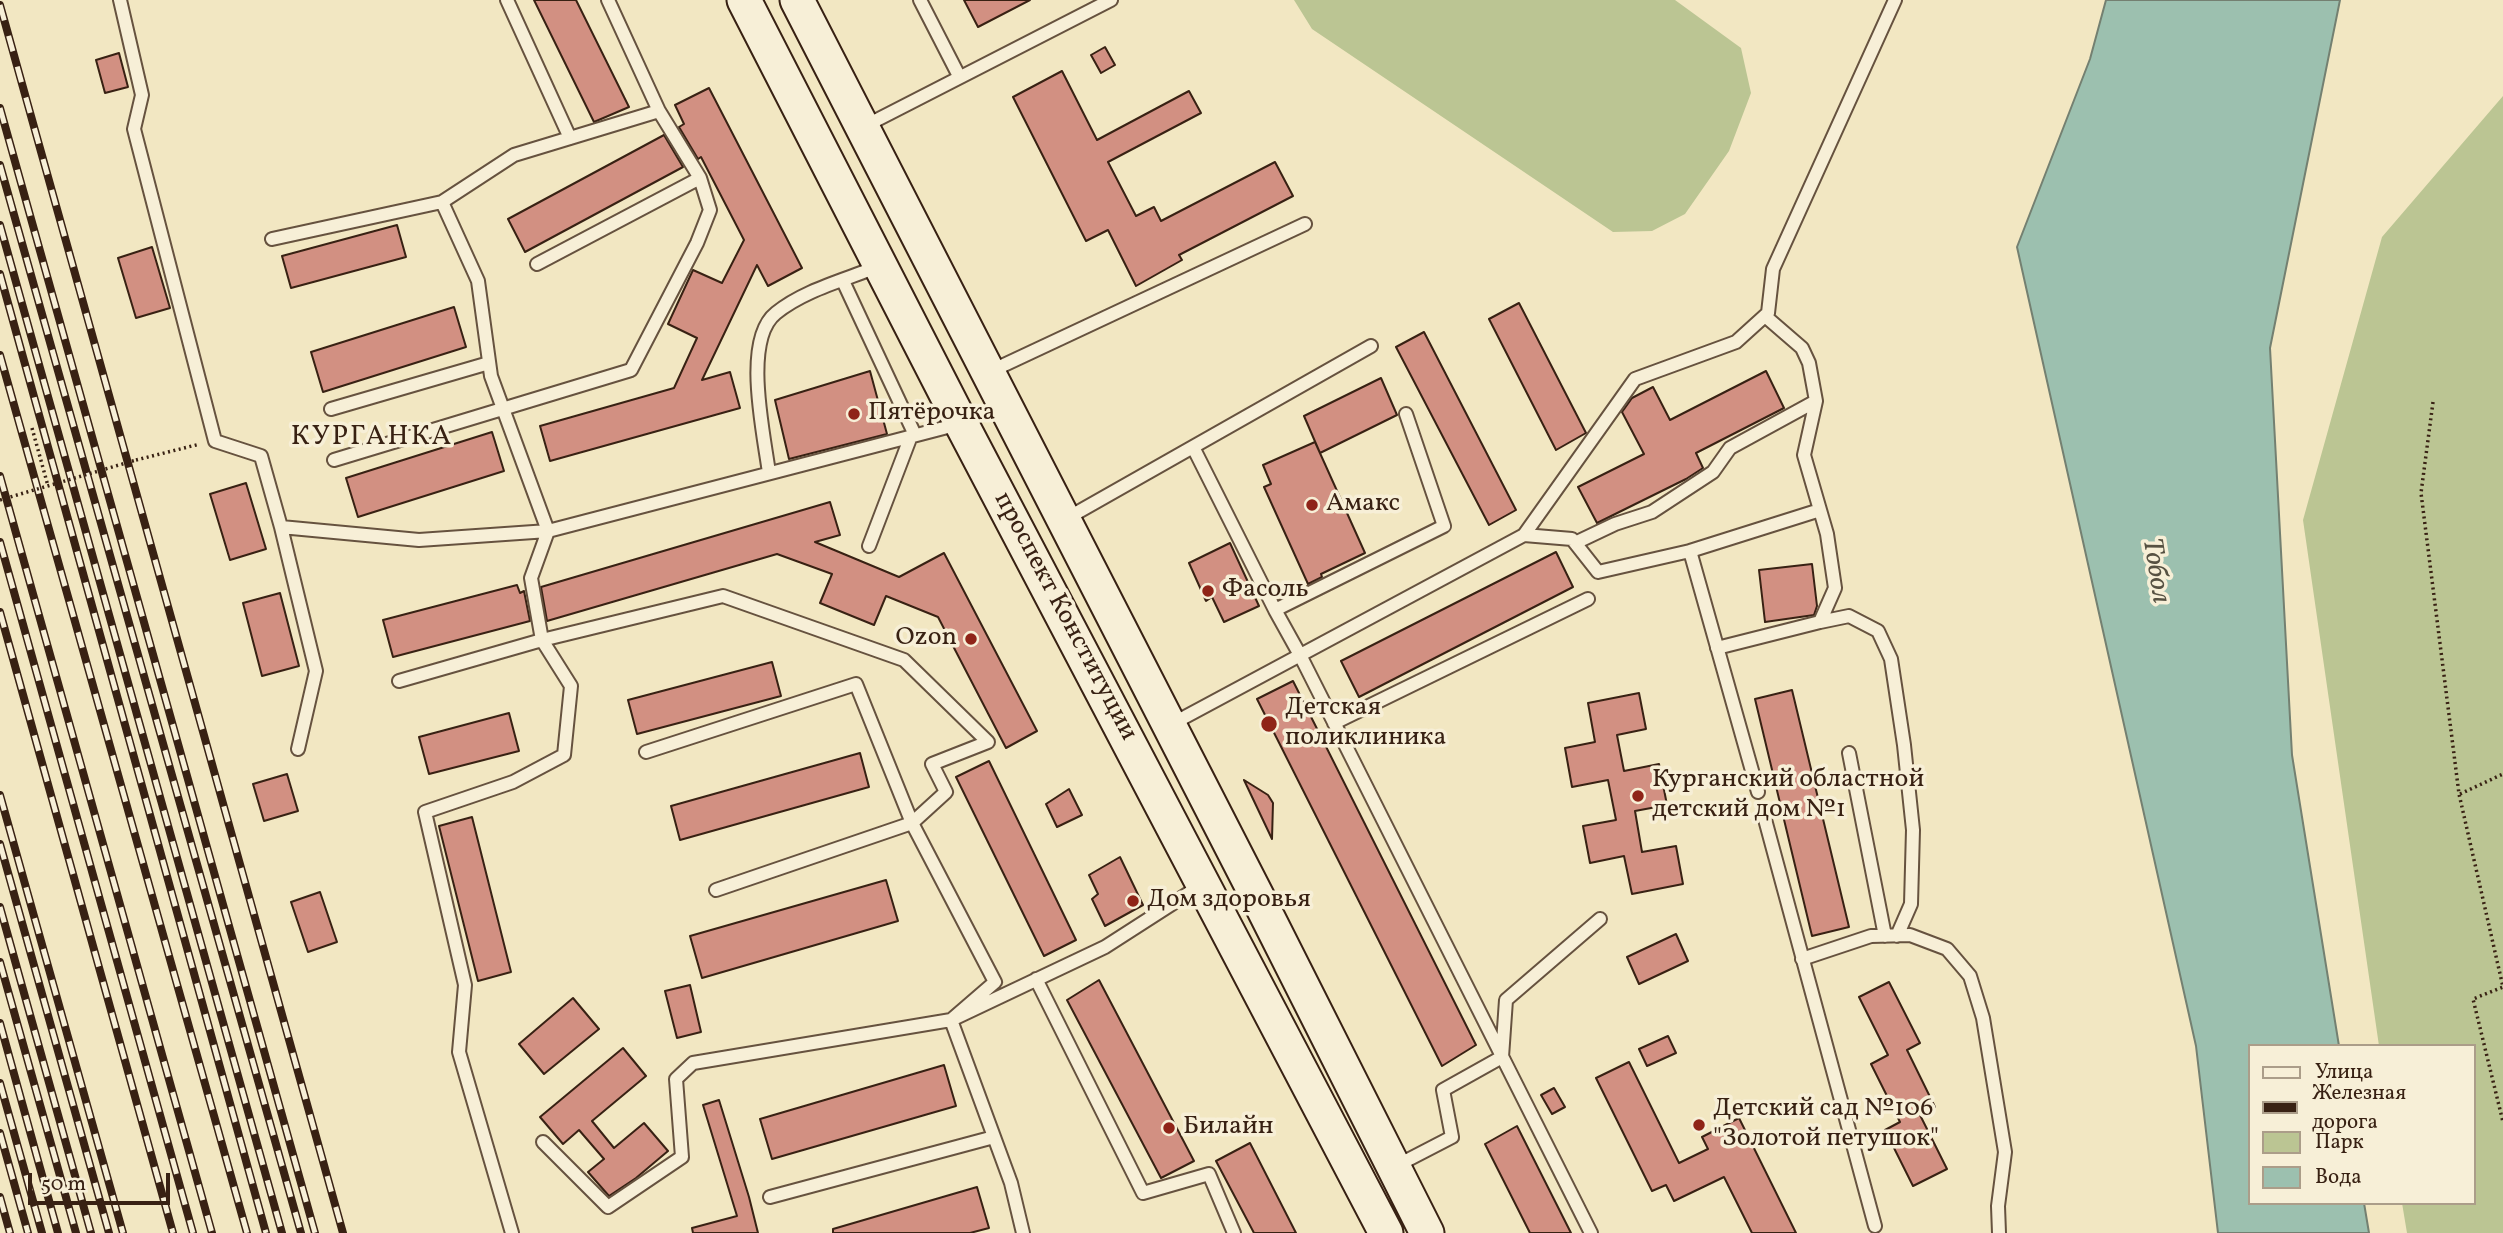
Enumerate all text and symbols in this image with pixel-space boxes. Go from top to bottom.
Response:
place label: Пятёрочка [868,398,996,430]
marker: Пятёрочка [846,406,862,422]
district label: КУРГАНКА [292,422,452,456]
street label: проспект Конституции [985,488,1143,746]
place label: Амакс [1326,489,1400,521]
marker: Амакс [1304,497,1320,513]
water label: Тобол [2132,536,2176,606]
place label: Фасоль [1222,575,1309,607]
marker: Фасоль [1200,583,1216,599]
place label: Ozon [896,623,957,655]
marker: Ozon [963,631,979,647]
place label: Детская поликлиника [1285,693,1446,754]
marker: Детская поликлиника [1259,714,1279,734]
place label: Курганский областной детский дом №1 [1652,765,1924,826]
marker: Курганский областной детский дом №1 [1630,788,1646,804]
place label: Дом здоровья [1147,885,1311,917]
marker: Дом здоровья [1125,893,1141,909]
legend [2248,1044,2475,1205]
text: Улица [2315,1058,2373,1087]
text: Железная дорога [2312,1079,2406,1137]
place label: Детский сад №106 "Золотой петушок" [1713,1094,1939,1156]
place label: Билайн [1183,1112,1274,1144]
marker: Детский сад №106 "Золотой петушок" [1691,1117,1707,1133]
marker: Билайн [1161,1120,1177,1136]
text: Парк [2315,1128,2364,1157]
scale bar [32,1160,173,1204]
text: Вода [2315,1163,2362,1192]
text: 50 m [41,1170,86,1199]

